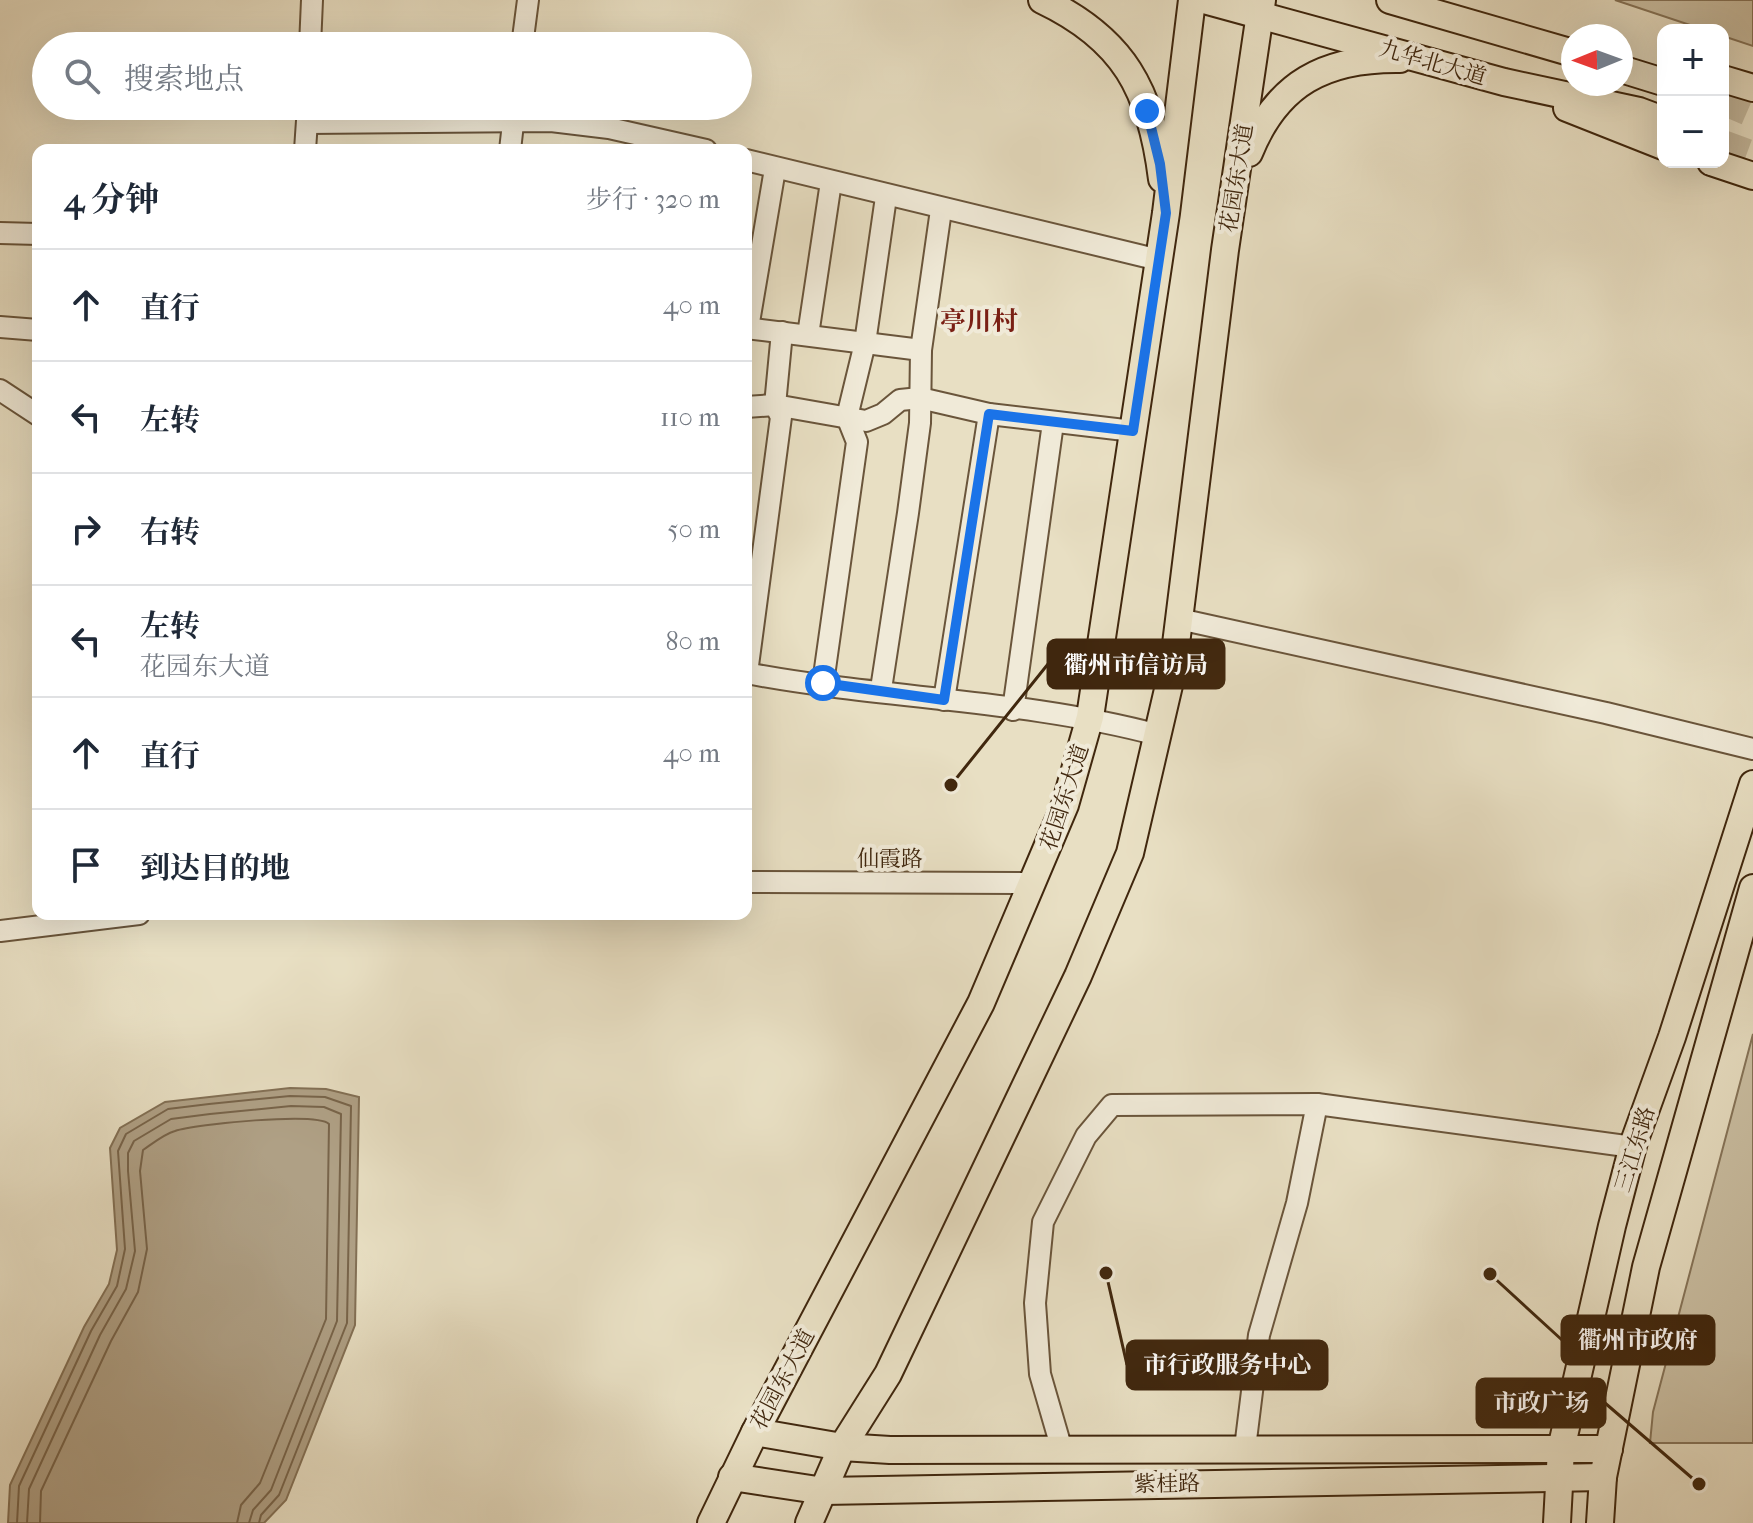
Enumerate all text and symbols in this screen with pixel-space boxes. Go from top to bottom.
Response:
north arrow [1561,24,1633,96]
map controls [1657,24,1729,168]
button: + [1657,24,1729,96]
search box [32,32,752,120]
street label: 九华北大道 [1376,35,1489,91]
icon: search [60,54,104,98]
text: 搜索地点 [124,62,244,97]
route end [1129,93,1165,129]
button: − [1657,96,1729,168]
street label: 花园东大道 [1216,122,1258,235]
text: 4 分钟 [64,180,159,220]
text: 步行 · 320 m [586,184,720,215]
icon: ahead [64,283,108,327]
text: 40 m [663,290,720,321]
text: 直行 [140,291,200,326]
district label: 亭川村 [940,306,1018,337]
icon: left [64,395,108,439]
text: 110 m [660,402,720,433]
text: 左转 [140,403,200,438]
icon: right [64,507,108,551]
text: 50 m [667,514,720,545]
text: 右转 [140,515,200,550]
text: 左转 [140,609,200,644]
icon: left [64,619,108,663]
text: 80 m [665,626,720,657]
callout: 衢州市信访局 [1048,640,1224,688]
text: 花园东大道 [140,651,270,682]
text: 衢州市信访局 [1064,651,1208,679]
route start [805,665,841,701]
icon: ahead [64,731,108,775]
text: 40 m [663,738,720,769]
text: 直行 [140,739,200,774]
street label: 花园东大道 [1036,741,1094,854]
icon: arrive [64,843,108,887]
street label: 仙霞路 [857,846,923,872]
text: 到达目的地 [140,851,290,886]
street label: 三江东路 [1610,1103,1660,1195]
callout: 衢州市政府 [1562,1316,1714,1364]
street label: 花园东大道 [746,1325,820,1434]
text: 衢州市政府 [1578,1326,1698,1354]
callout: 市行政服务中心 [1127,1341,1327,1389]
text: 市行政服务中心 [1143,1351,1311,1379]
callout: 市政广场 [1477,1379,1605,1427]
text: 市政广场 [1493,1389,1589,1417]
street label: 紫桂路 [1134,1470,1200,1498]

